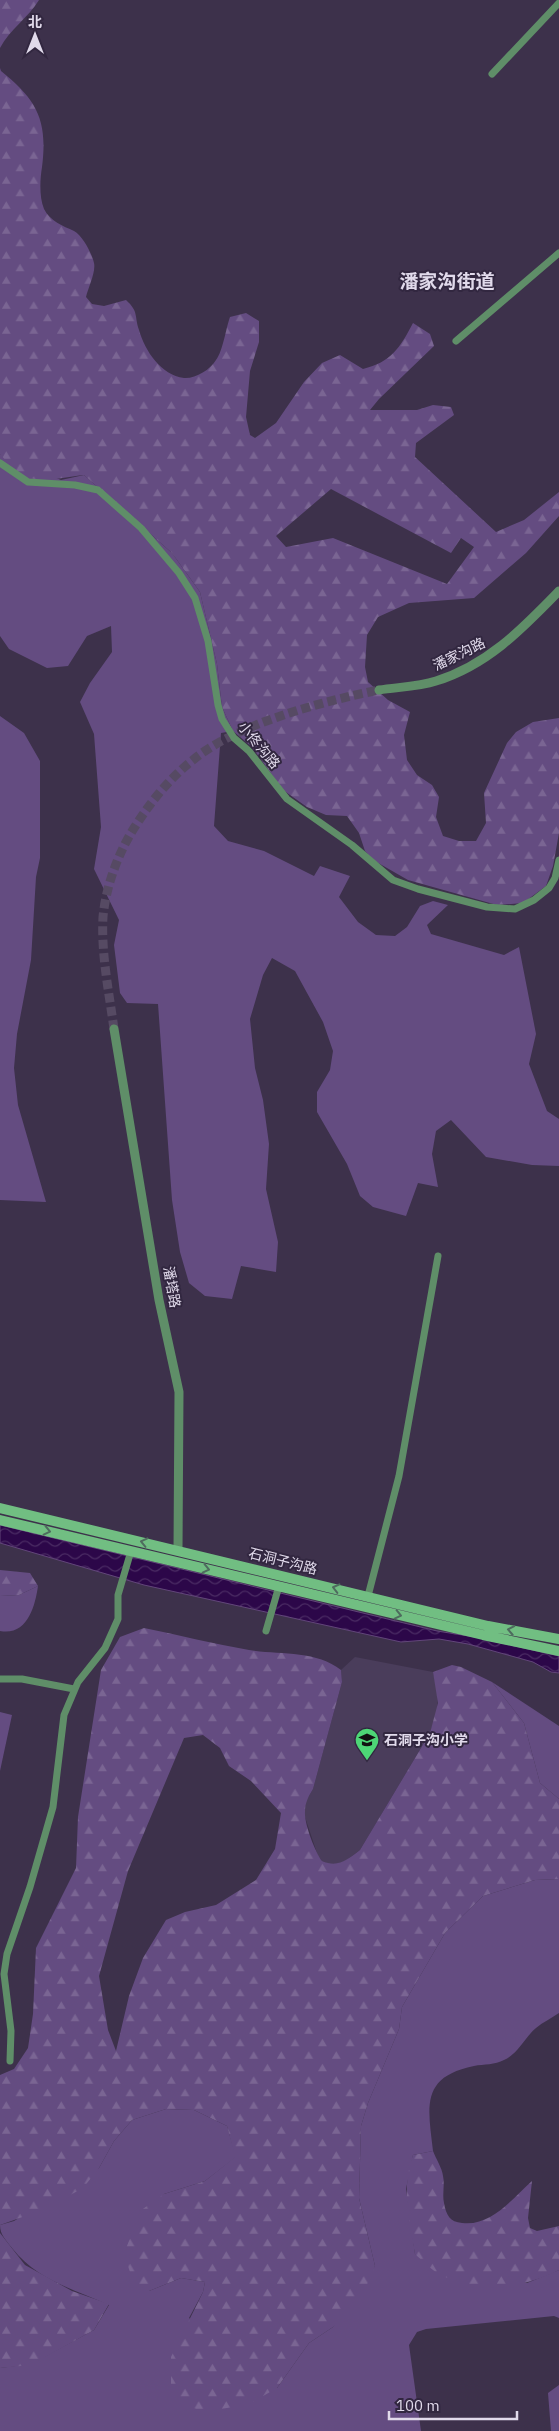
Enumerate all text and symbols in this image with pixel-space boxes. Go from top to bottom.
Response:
north arrow [10,10,60,60]
text: 北 [28,13,42,31]
district label: 潘家沟街道 [399,269,495,293]
street label: 潘家沟路 [430,634,488,674]
street label: 小佟沟路 [234,718,284,772]
street label: 潘塔路 [159,1265,185,1309]
one-way arrow [43,1525,52,1536]
one-way arrow [139,1537,148,1548]
street label: 石洞子沟路 [247,1544,319,1578]
one-way arrow [201,1563,210,1574]
one-way arrow [331,1583,340,1594]
one-way arrow [393,1609,402,1620]
one-way arrow [507,1625,515,1636]
school or university icon: 石洞子沟小学 [354,1727,380,1761]
place label: 石洞子沟小学 [384,1731,468,1749]
scale bar [389,2388,516,2420]
text: 100 m [396,2396,440,2415]

